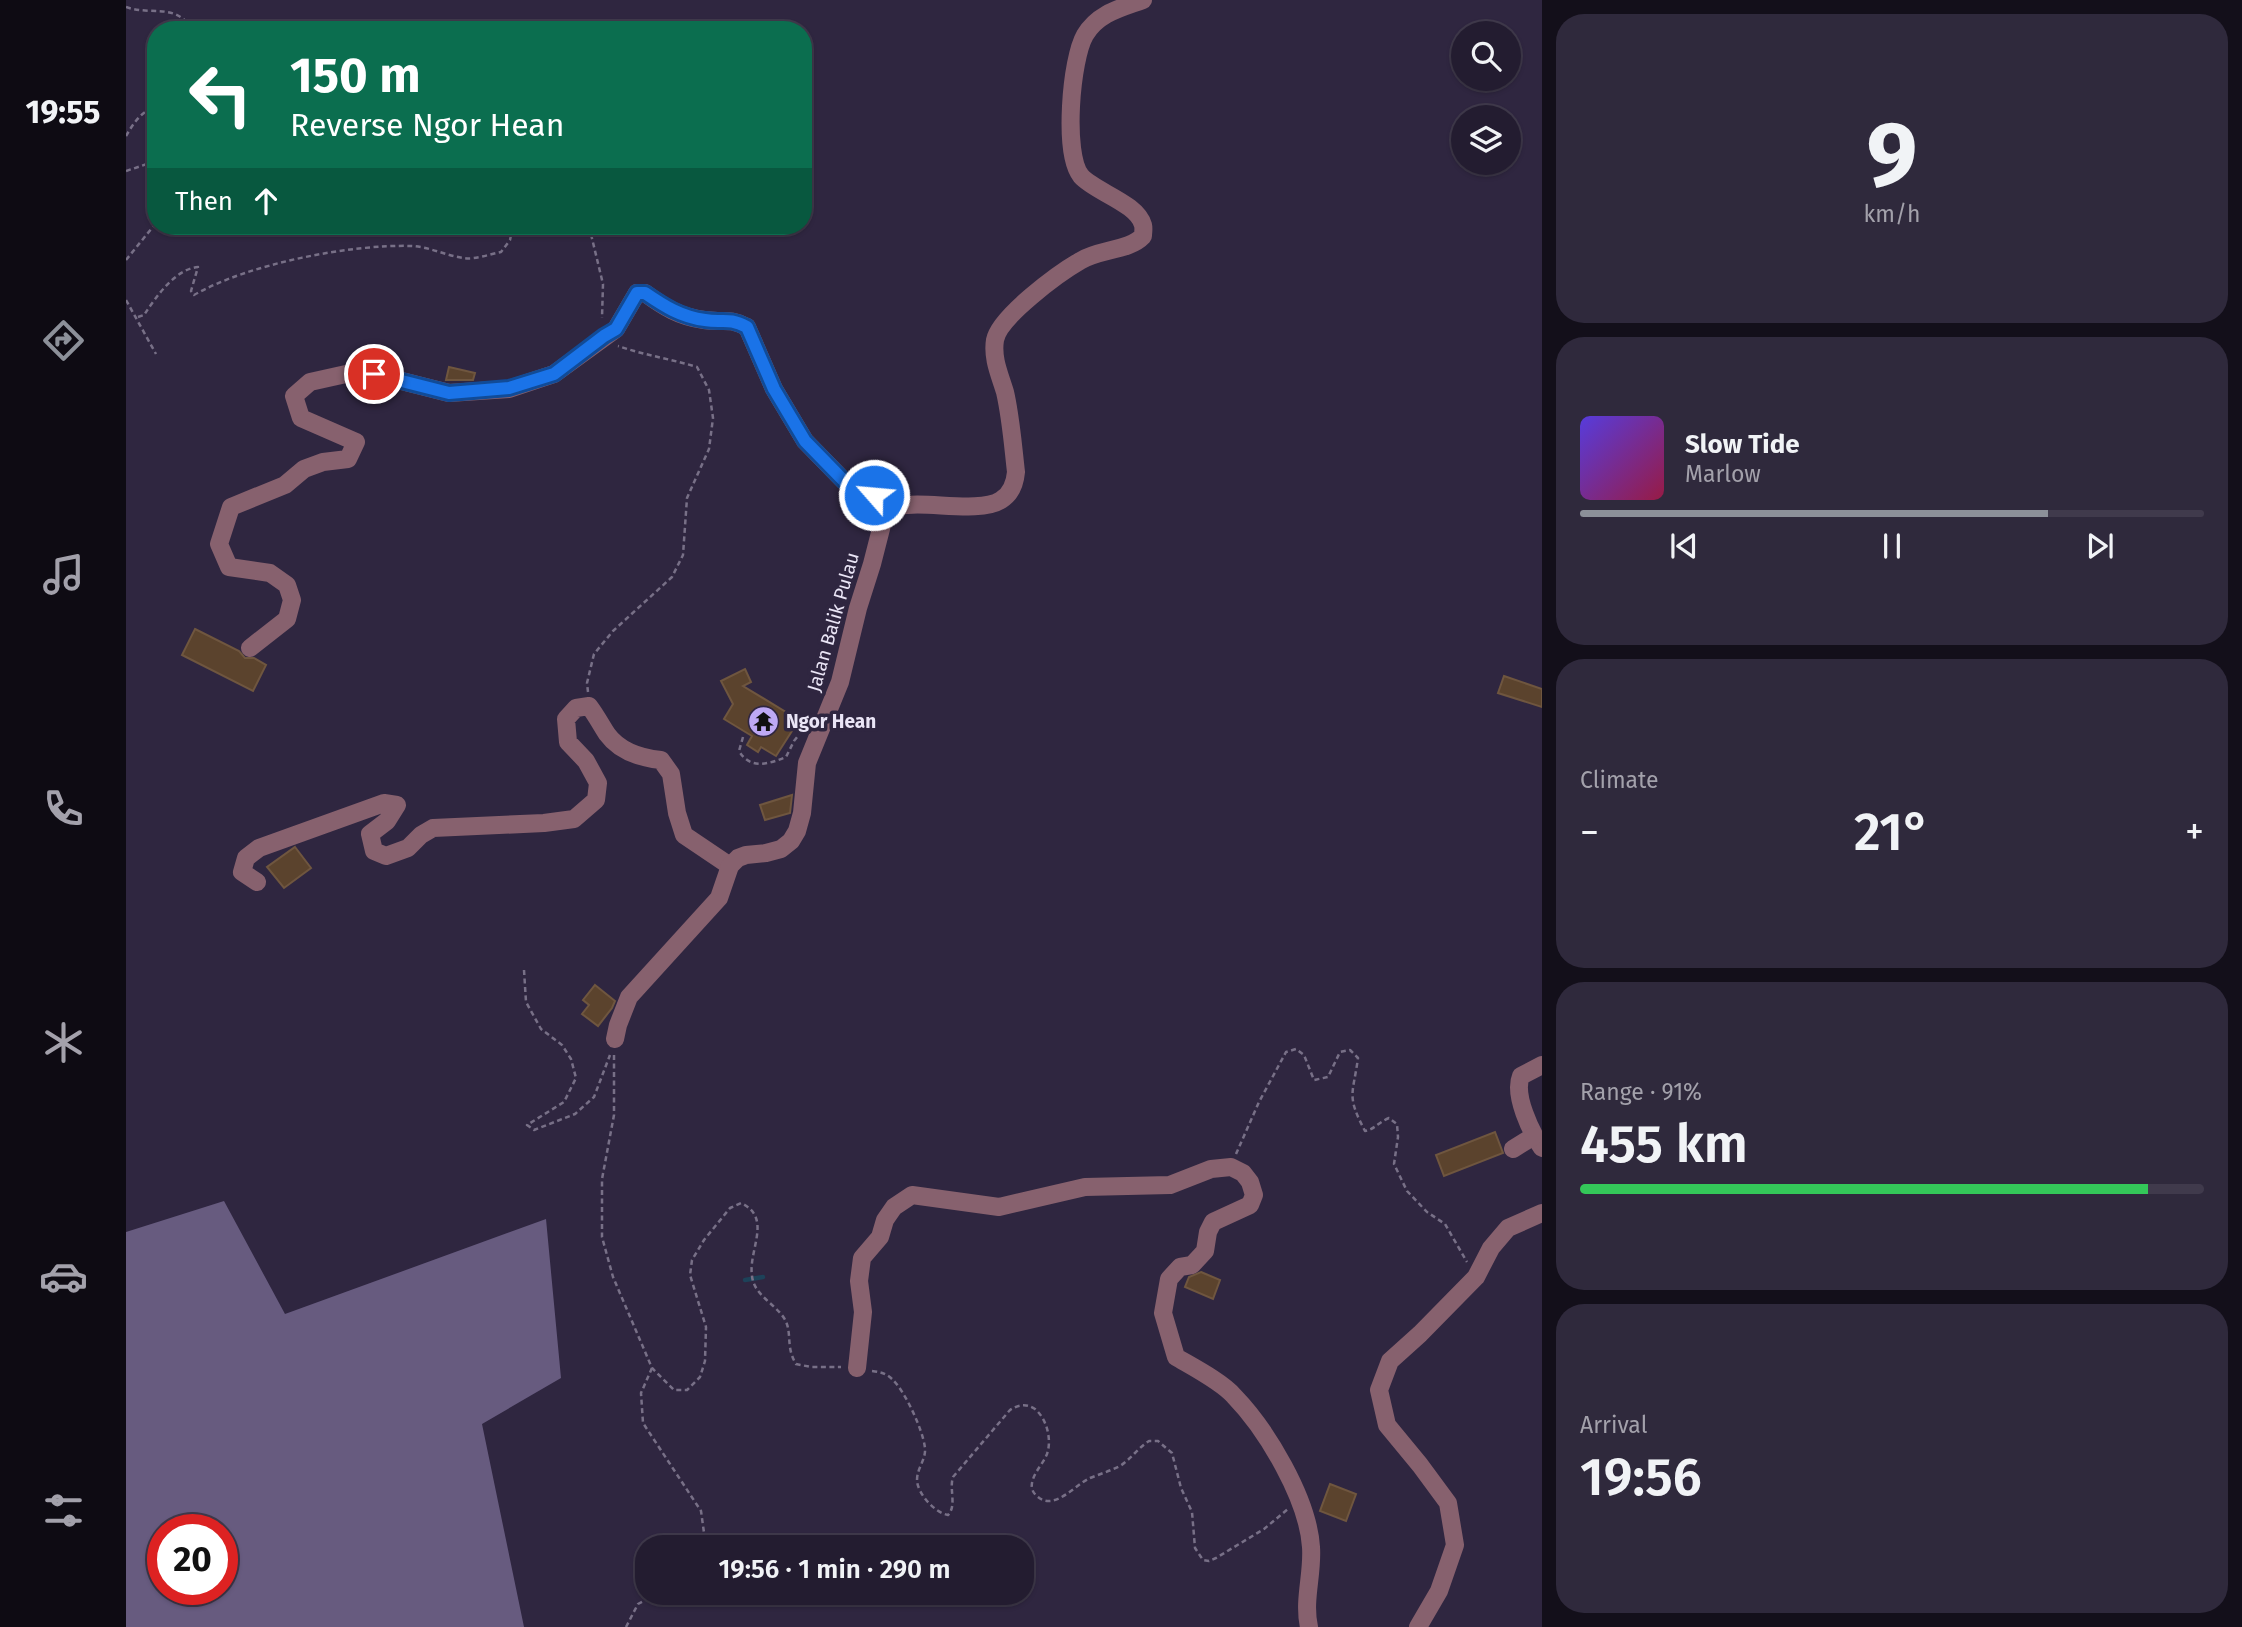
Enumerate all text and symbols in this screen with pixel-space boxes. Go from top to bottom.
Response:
map controls [1451,21,1521,175]
button: search [1451,21,1521,91]
text: 150 m [290,46,421,105]
icon: left [175,49,266,140]
text: 19:55 [26,93,100,131]
text: 9 [1867,100,1917,209]
button: layers [1451,105,1521,175]
text: Reverse Ngor Hean [290,106,565,144]
icon: ahead [247,182,285,220]
text: Then [175,186,233,217]
text: km/h [1864,200,1920,228]
icon: directions [39,316,88,365]
pin [344,344,404,404]
icon: arrive [355,355,393,393]
text: Slow Tide [1685,429,1800,460]
position arrow [837,458,911,532]
text: Marlow [1685,460,1761,488]
icon: previous [1665,527,1703,565]
icon: pause [1873,527,1911,565]
icon: next [2081,527,2119,565]
icon: music [39,550,88,599]
street label: Jalan Balik Pulau [802,550,864,694]
temple icon: Ngor Hean [746,704,780,738]
place label: Ngor Hean [786,710,876,733]
text: Climate [1580,766,1659,794]
icon: phone [39,784,88,833]
text: 21° [1854,801,1930,864]
text: − [1580,809,1599,855]
text: + [2185,809,2204,855]
icon: climate [39,1018,88,1067]
text: Range · 91% [1580,1078,1702,1106]
text: 455 km [1580,1113,1748,1176]
icon: car [39,1252,88,1301]
text: Arrival [1580,1411,1647,1439]
text: 19:56 [1580,1446,1702,1509]
icon: filters [39,1486,88,1535]
speed limit sign: 20 [147,1514,238,1605]
text: 19:56 · 1 min · 290 m [718,1554,951,1585]

